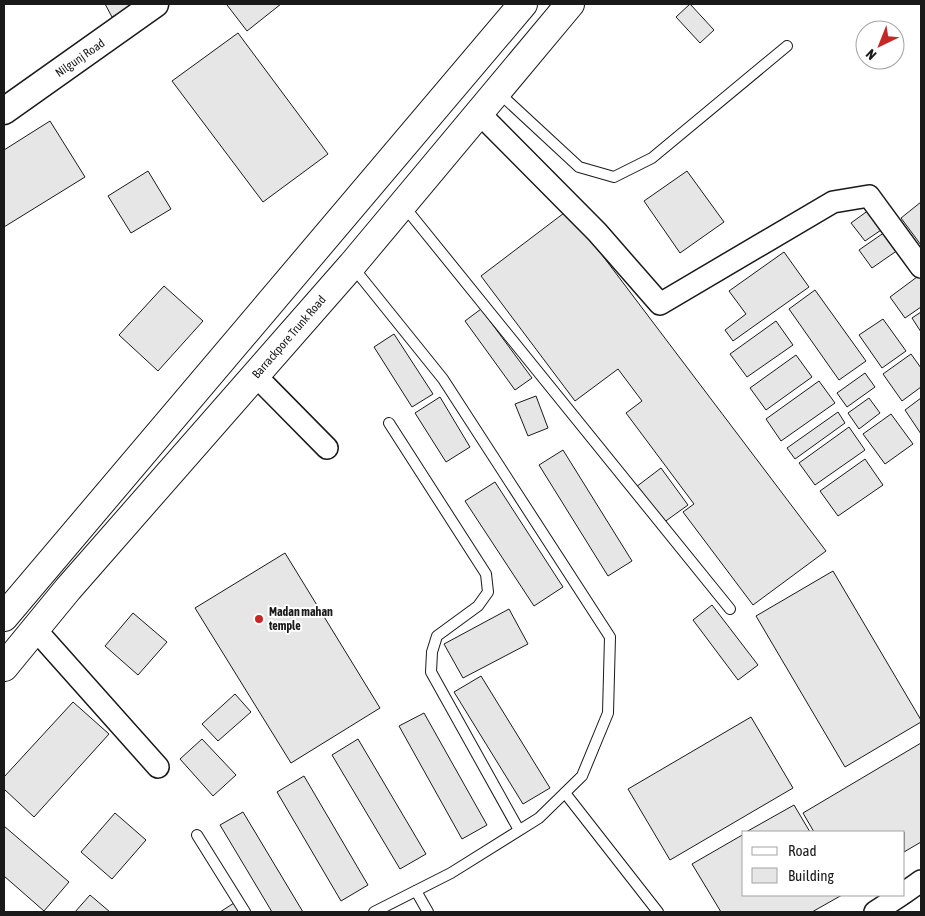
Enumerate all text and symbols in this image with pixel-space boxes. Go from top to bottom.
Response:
north arrow [855,20,905,70]
street label: Nilgunj Road [53,36,107,80]
text: N [863,46,880,63]
street label: Barrackpore Trunk Road [249,293,329,381]
place label: Madan mahan temple [268,605,333,633]
marker: Madan mahan temple [253,613,265,625]
legend [742,831,905,896]
text: Road [788,842,817,859]
text: Building [788,867,834,884]

